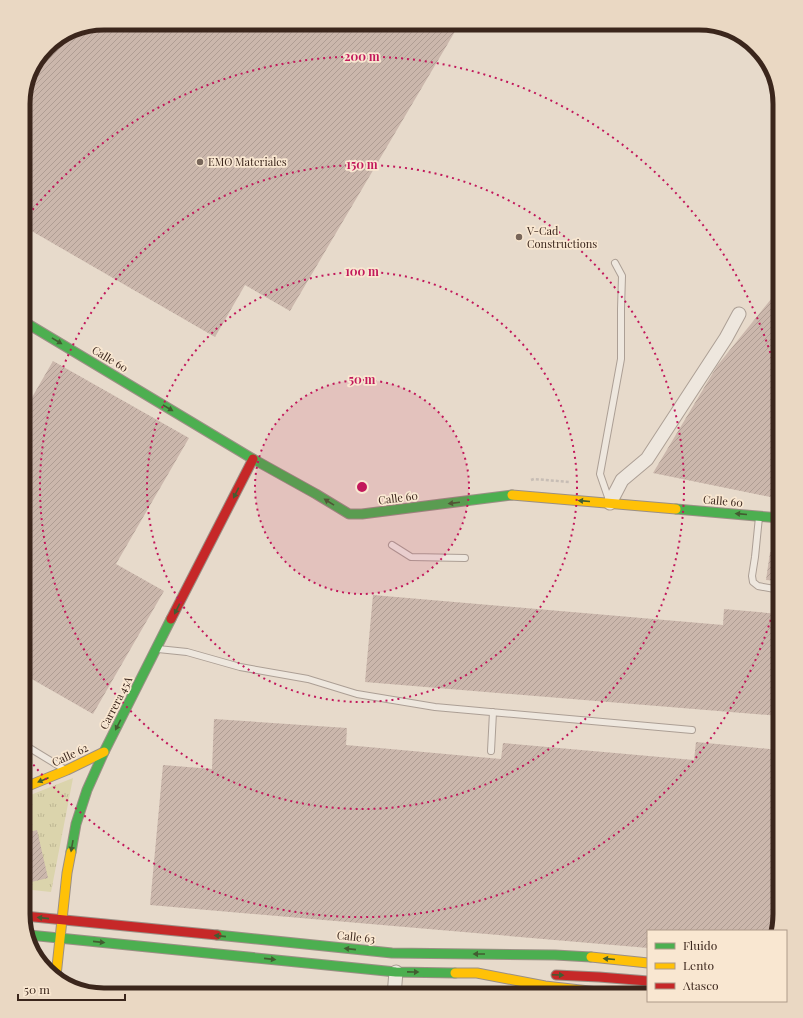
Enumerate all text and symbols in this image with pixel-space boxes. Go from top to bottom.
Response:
text: 200 m [344,48,380,64]
place label: EMO Materiales [208,154,287,169]
text: 150 m [346,156,378,172]
marker: EMO Materiales [195,157,205,167]
place label: V-Cad Constructions [526,223,597,251]
marker: V-Cad Constructions [514,232,524,242]
text: 100 m [345,263,379,279]
one-way arrow [51,337,63,344]
street label: Calle 60 [89,342,132,375]
text: 50 m [349,371,376,387]
one-way arrow [162,404,174,411]
centre of rings [355,480,369,494]
one-way arrow [233,488,239,499]
street label: Calle 60 [377,488,419,507]
street label: Calle 60 [703,491,744,510]
one-way arrow [578,497,590,504]
one-way arrow [324,498,334,506]
one-way arrow [448,500,460,506]
one-way arrow [735,511,747,518]
one-way arrow [174,603,180,615]
street label: Carrera 45A [96,674,135,732]
one-way arrow [115,719,121,731]
street label: Calle 62 [49,740,90,769]
one-way arrow [37,777,49,784]
one-way arrow [69,840,75,852]
one-way arrow [37,915,49,922]
street label: Calle 63 [336,927,376,946]
legend [647,930,787,1002]
one-way arrow [214,932,226,939]
text: Fluido [683,937,718,953]
one-way arrow [93,938,105,945]
one-way arrow [344,945,356,952]
one-way arrow [472,951,485,957]
one-way arrow [264,956,276,962]
one-way arrow [603,956,615,962]
text: Lento [683,957,715,973]
one-way arrow [407,969,420,975]
one-way arrow [551,972,564,979]
scale bar [18,976,125,1002]
text: Atasco [682,977,719,993]
text: 50 m [24,981,50,997]

